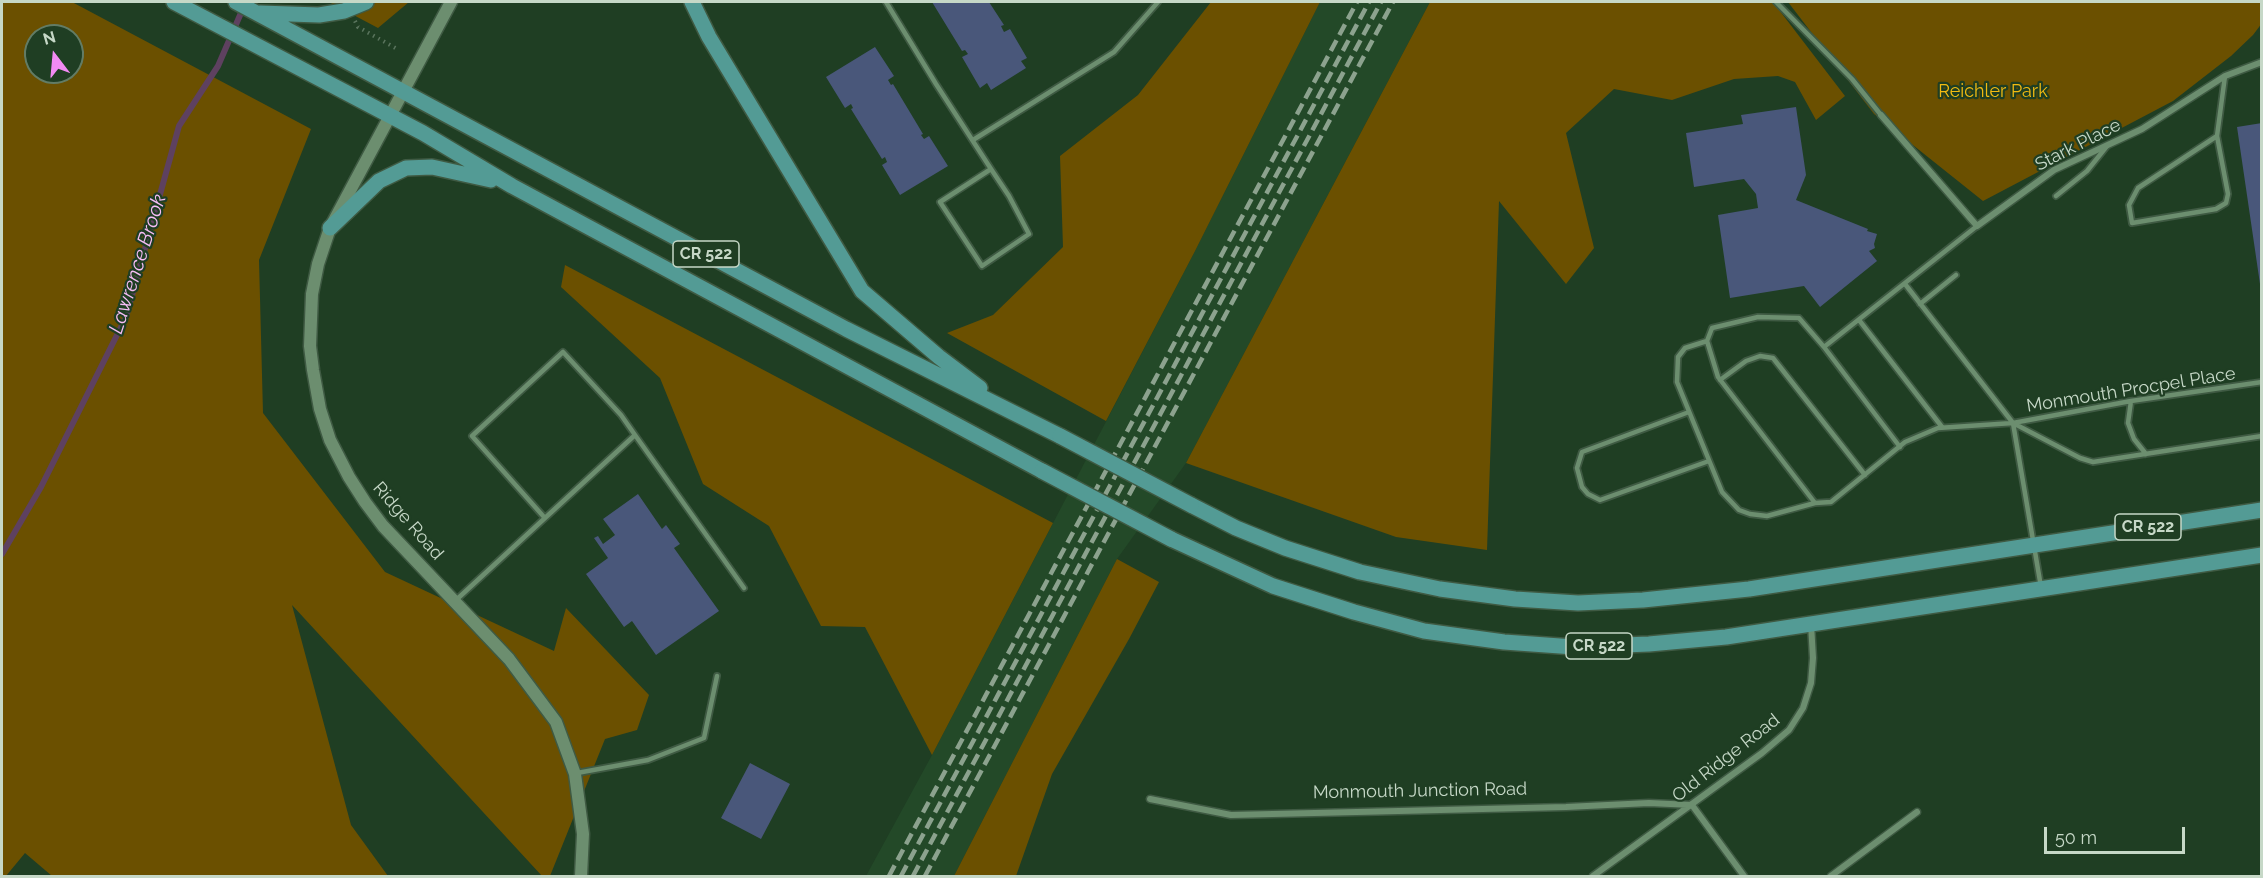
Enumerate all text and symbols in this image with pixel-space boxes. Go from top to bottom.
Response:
north arrow [24,24,84,84]
text: N [41,27,58,49]
park label: Reichler Park [1938,81,2048,103]
street label: Stark Place [2032,114,2124,176]
water label: Lawrence Brook [104,191,172,337]
road number: CR 522 [673,241,739,267]
street label: Monmouth Procpel Place [2025,363,2237,417]
street label: Ridge Road [368,478,448,564]
road number: CR 522 [2115,514,2181,540]
road number: CR 522 [1566,633,1632,659]
street label: Old Ridge Road [1668,709,1784,807]
street label: Monmouth Junction Road [1313,778,1527,804]
scale bar [2047,815,2188,853]
text: 50 m [2055,827,2097,848]

